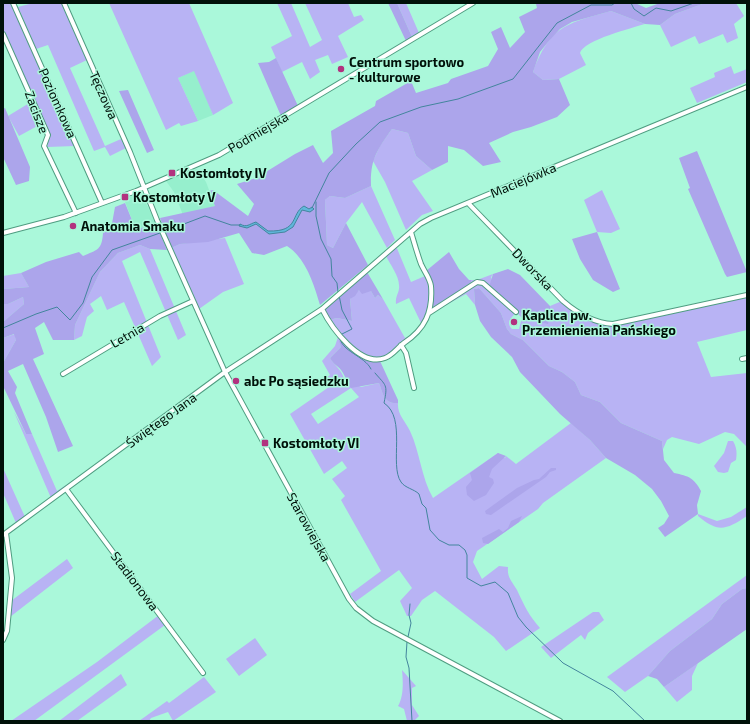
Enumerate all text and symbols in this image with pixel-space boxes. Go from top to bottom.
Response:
place label: Centrum sportowo - kulturowe [349,54,464,85]
marker: Centrum sportowo - kulturowe [336,64,346,74]
street label: Poziomkowa [35,65,81,141]
street label: Tęczowa [86,68,122,122]
street label: Zacisze [22,88,52,136]
street label: Podmiejska [225,108,291,156]
street label: Maciejówka [488,159,558,201]
place label: Kostomłoty IV [180,165,267,181]
marker: Kostomłoty IV [167,168,177,178]
place label: Kostomłoty V [133,189,216,205]
marker: Kostomłoty V [120,192,130,202]
place label: Anatomia Smaku [81,218,184,234]
marker: Anatomia Smaku [68,221,78,231]
street label: Dworska [509,245,557,293]
place label: Kaplica pw. Przemienienia Pańskiego [522,307,676,338]
marker: Kaplica pw. Przemienienia Pańskiego [509,317,519,327]
street label: Letnia [107,319,147,351]
place label: abc Po sąsiedzku [244,373,349,389]
marker: abc Po sąsiedzku [231,376,241,386]
street label: Świętego Jana [122,388,200,451]
place label: Kostomłoty VI [273,435,359,451]
marker: Kostomłoty VI [260,438,270,448]
street label: Starowiejska [284,490,334,564]
street label: Stadionowa [108,548,162,614]

